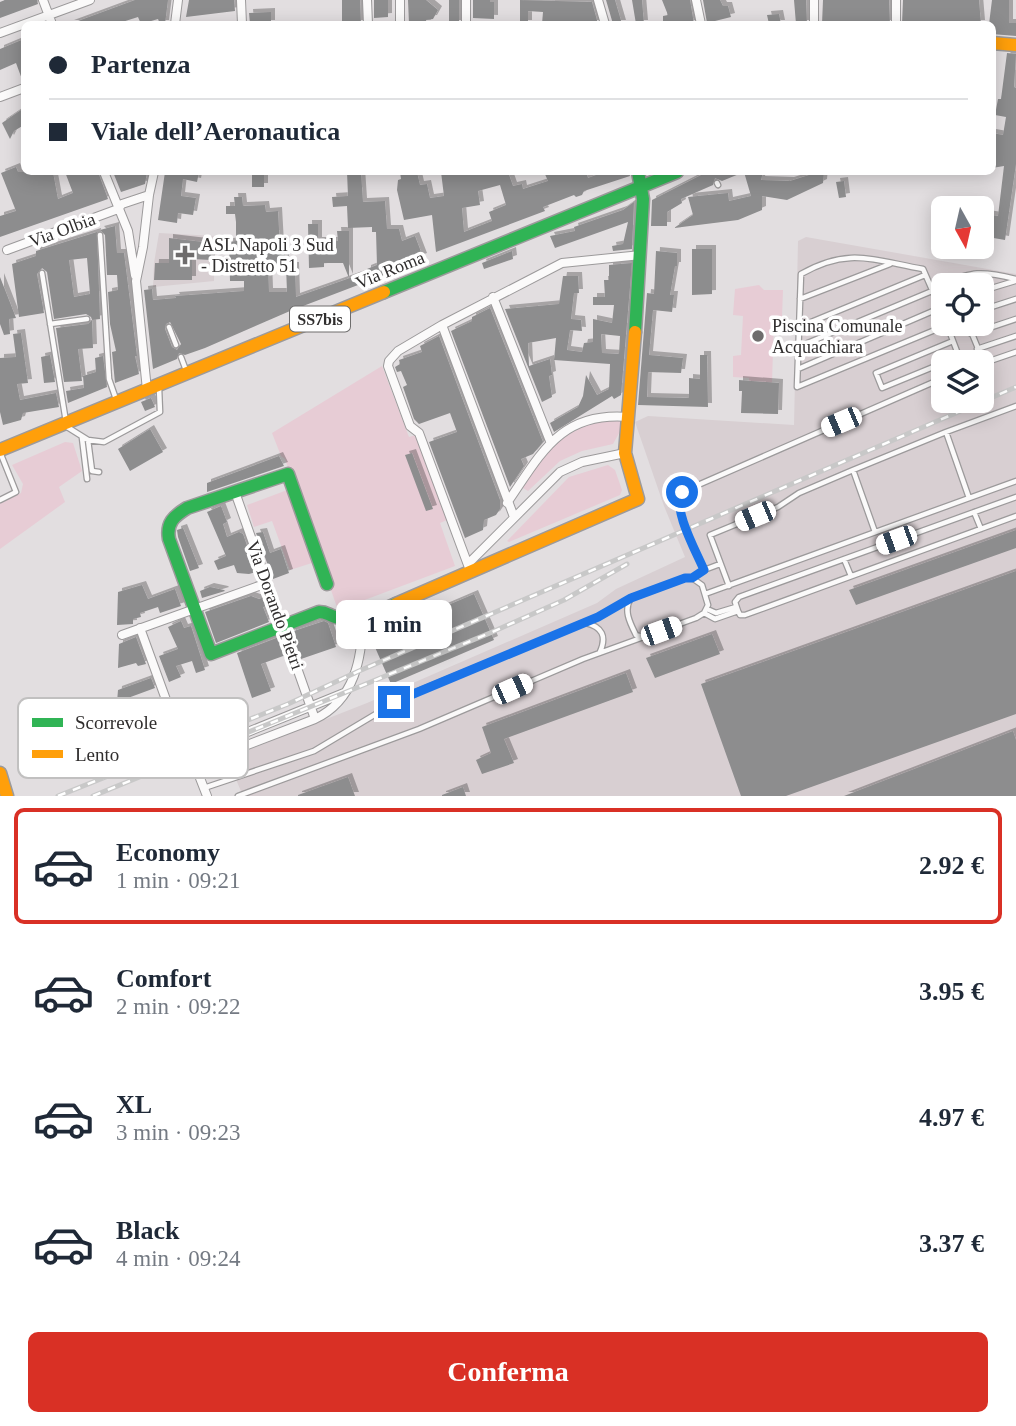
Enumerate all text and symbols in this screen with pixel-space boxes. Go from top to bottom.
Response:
text: Partenza [91,50,191,79]
text: Viale dell’Aeronautica [91,117,340,146]
north arrow [931,196,994,259]
map controls [931,196,994,413]
street label: Via Olbia [26,209,98,251]
place label: ASL Napoli 3 Sud - Distretto 51 [201,235,334,276]
marker: ASL Napoli 3 Sud - Distretto 51 [175,245,195,265]
street label: Via Roma [353,247,427,293]
button: locate [931,273,994,336]
road number: SS7bis [290,306,350,332]
place label: Piscina Comunale Acquachiara [772,316,902,357]
marker: Piscina Comunale Acquachiara [750,328,766,344]
button: layers [931,350,994,413]
car [818,404,865,440]
route start [666,476,698,508]
car [732,498,779,534]
car [873,523,920,557]
street label: Via Dorando Pietri [242,538,308,672]
callout: 1 min [336,600,452,650]
text: 1 min [366,612,422,637]
car [638,614,685,648]
car [489,671,536,707]
route end [378,686,410,718]
legend [18,698,248,778]
text: Scorrevole [75,712,157,733]
text: Lento [75,744,119,765]
icon: car [32,835,95,898]
text: Economy [116,838,220,867]
text: 2.92 € [919,851,984,880]
text: 1 min · 09:21 [116,868,241,893]
icon: car [32,961,95,1024]
text: Comfort [116,964,211,993]
text: 3.95 € [919,977,984,1006]
text: 2 min · 09:22 [116,994,241,1019]
icon: car [32,1087,95,1150]
text: XL [116,1090,152,1119]
text: 4.97 € [919,1103,984,1132]
text: 3 min · 09:23 [116,1120,241,1145]
icon: car [32,1213,95,1276]
text: Black [116,1216,180,1245]
text: 3.37 € [919,1229,984,1258]
text: 4 min · 09:24 [116,1246,241,1271]
button: Conferma [28,1332,988,1412]

